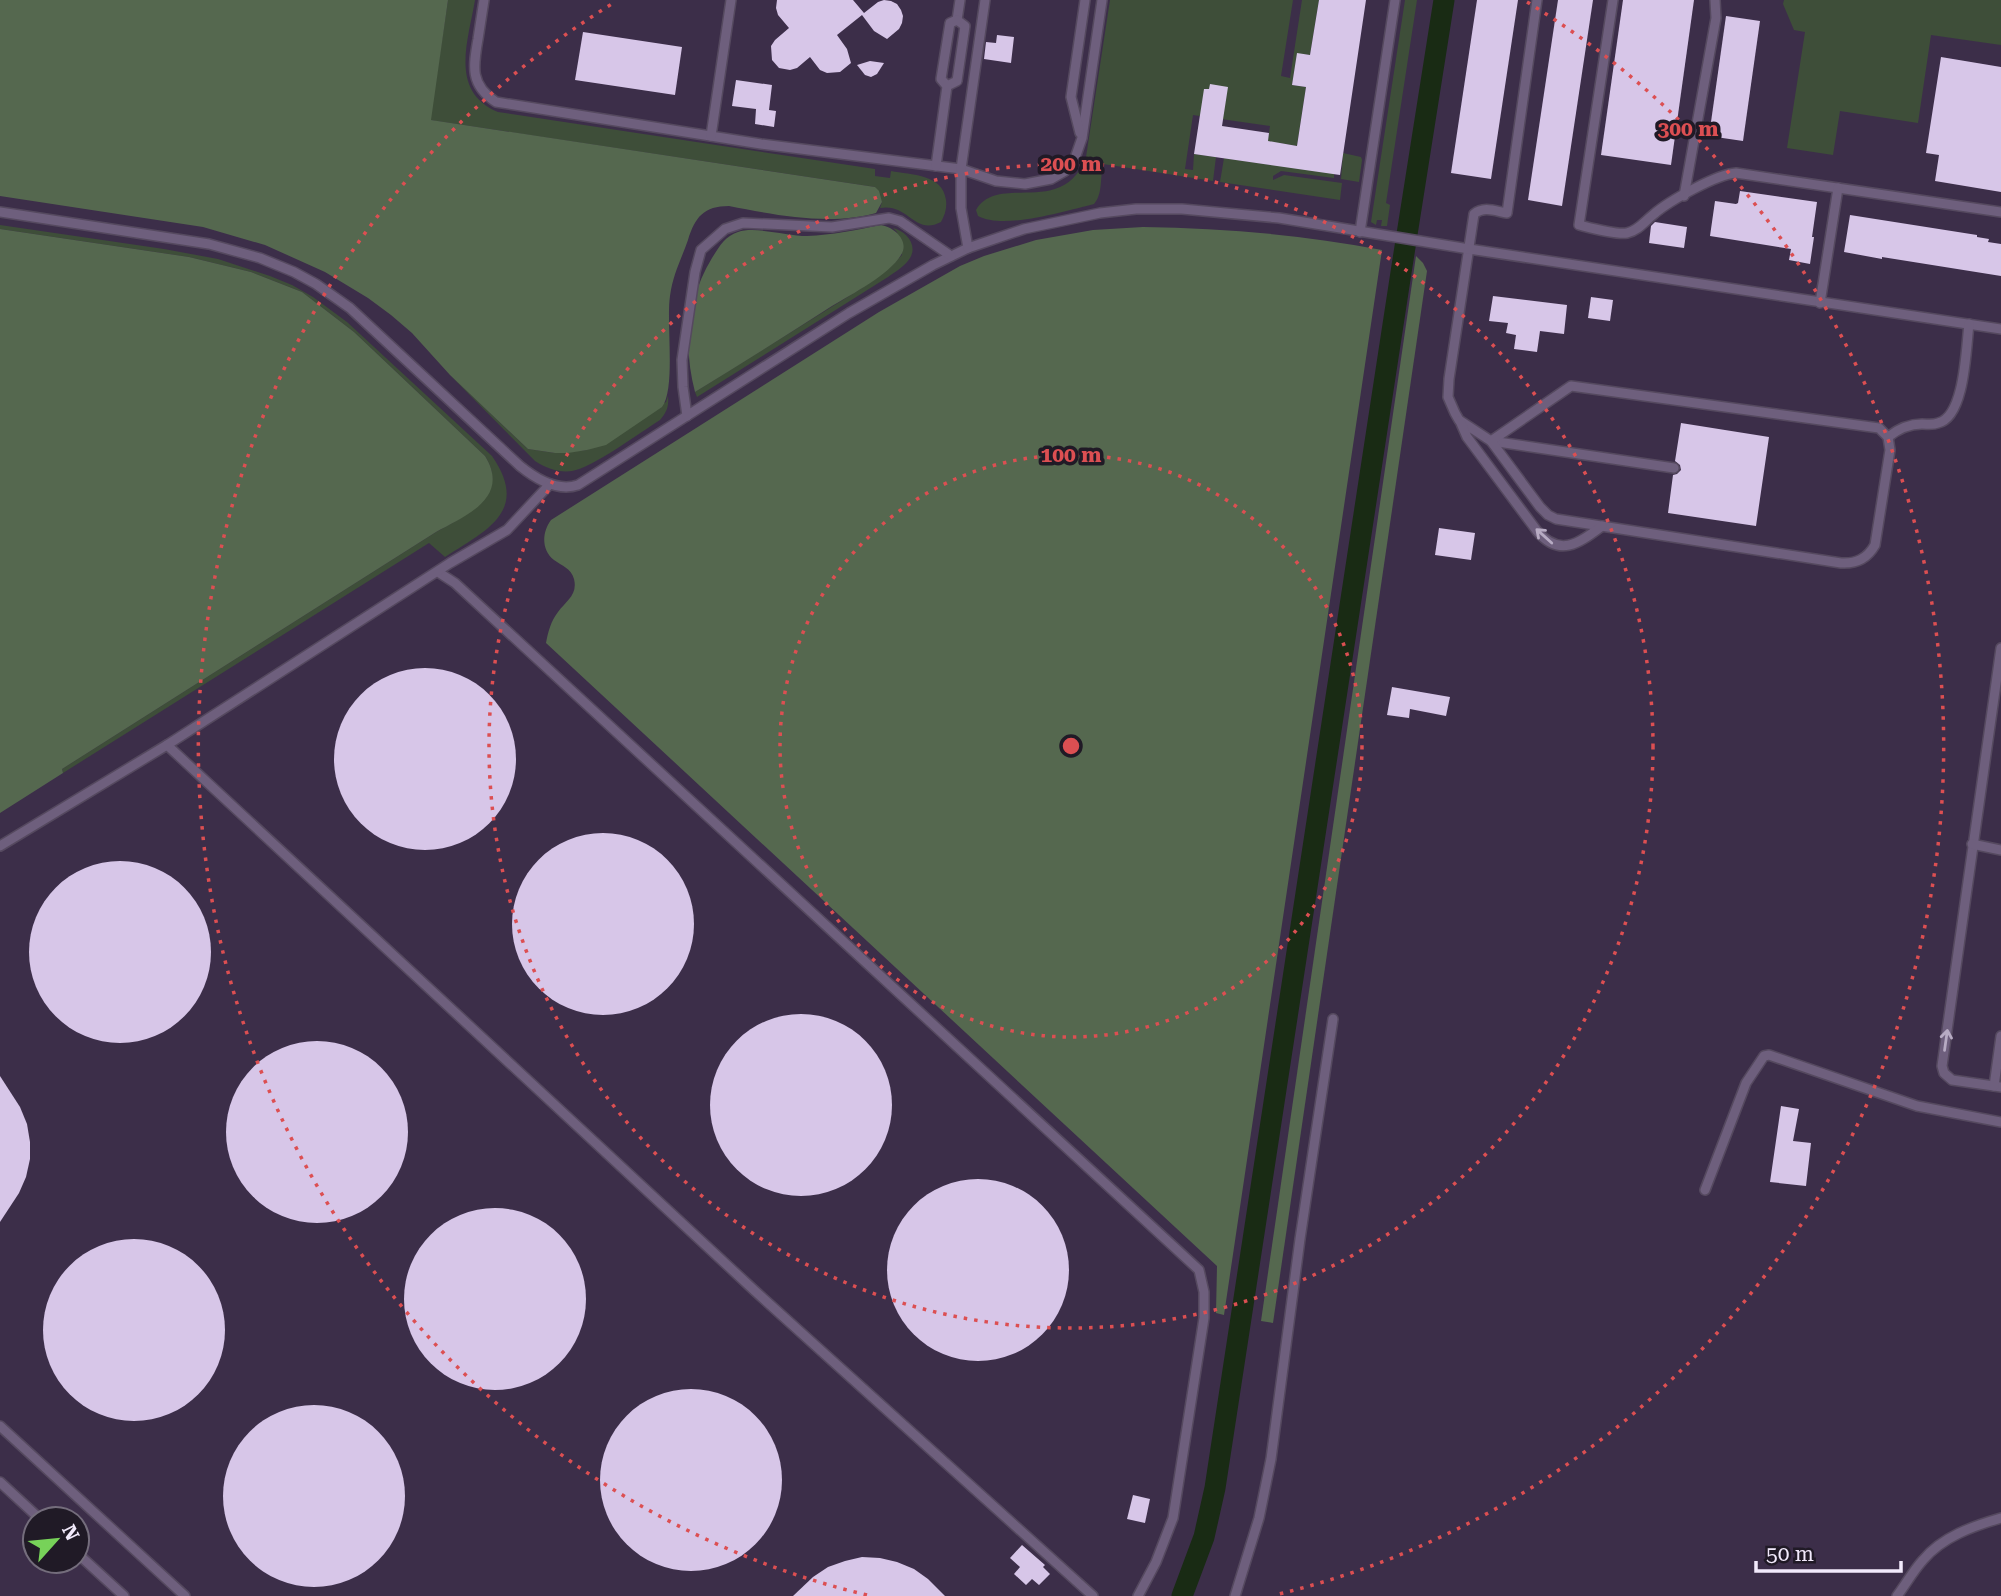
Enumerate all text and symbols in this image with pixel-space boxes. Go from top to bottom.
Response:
text: 300 m [1658,117,1718,141]
text: 200 m [1041,152,1101,176]
text: 100 m [1041,443,1101,467]
one-way arrow [1535,528,1553,544]
centre of rings [1059,734,1083,758]
one-way arrow [1939,1029,1952,1052]
north arrow [21,1505,91,1575]
text: N [57,1521,84,1545]
scale bar [1756,1530,1901,1574]
text: 50 m [1766,1542,1814,1566]

